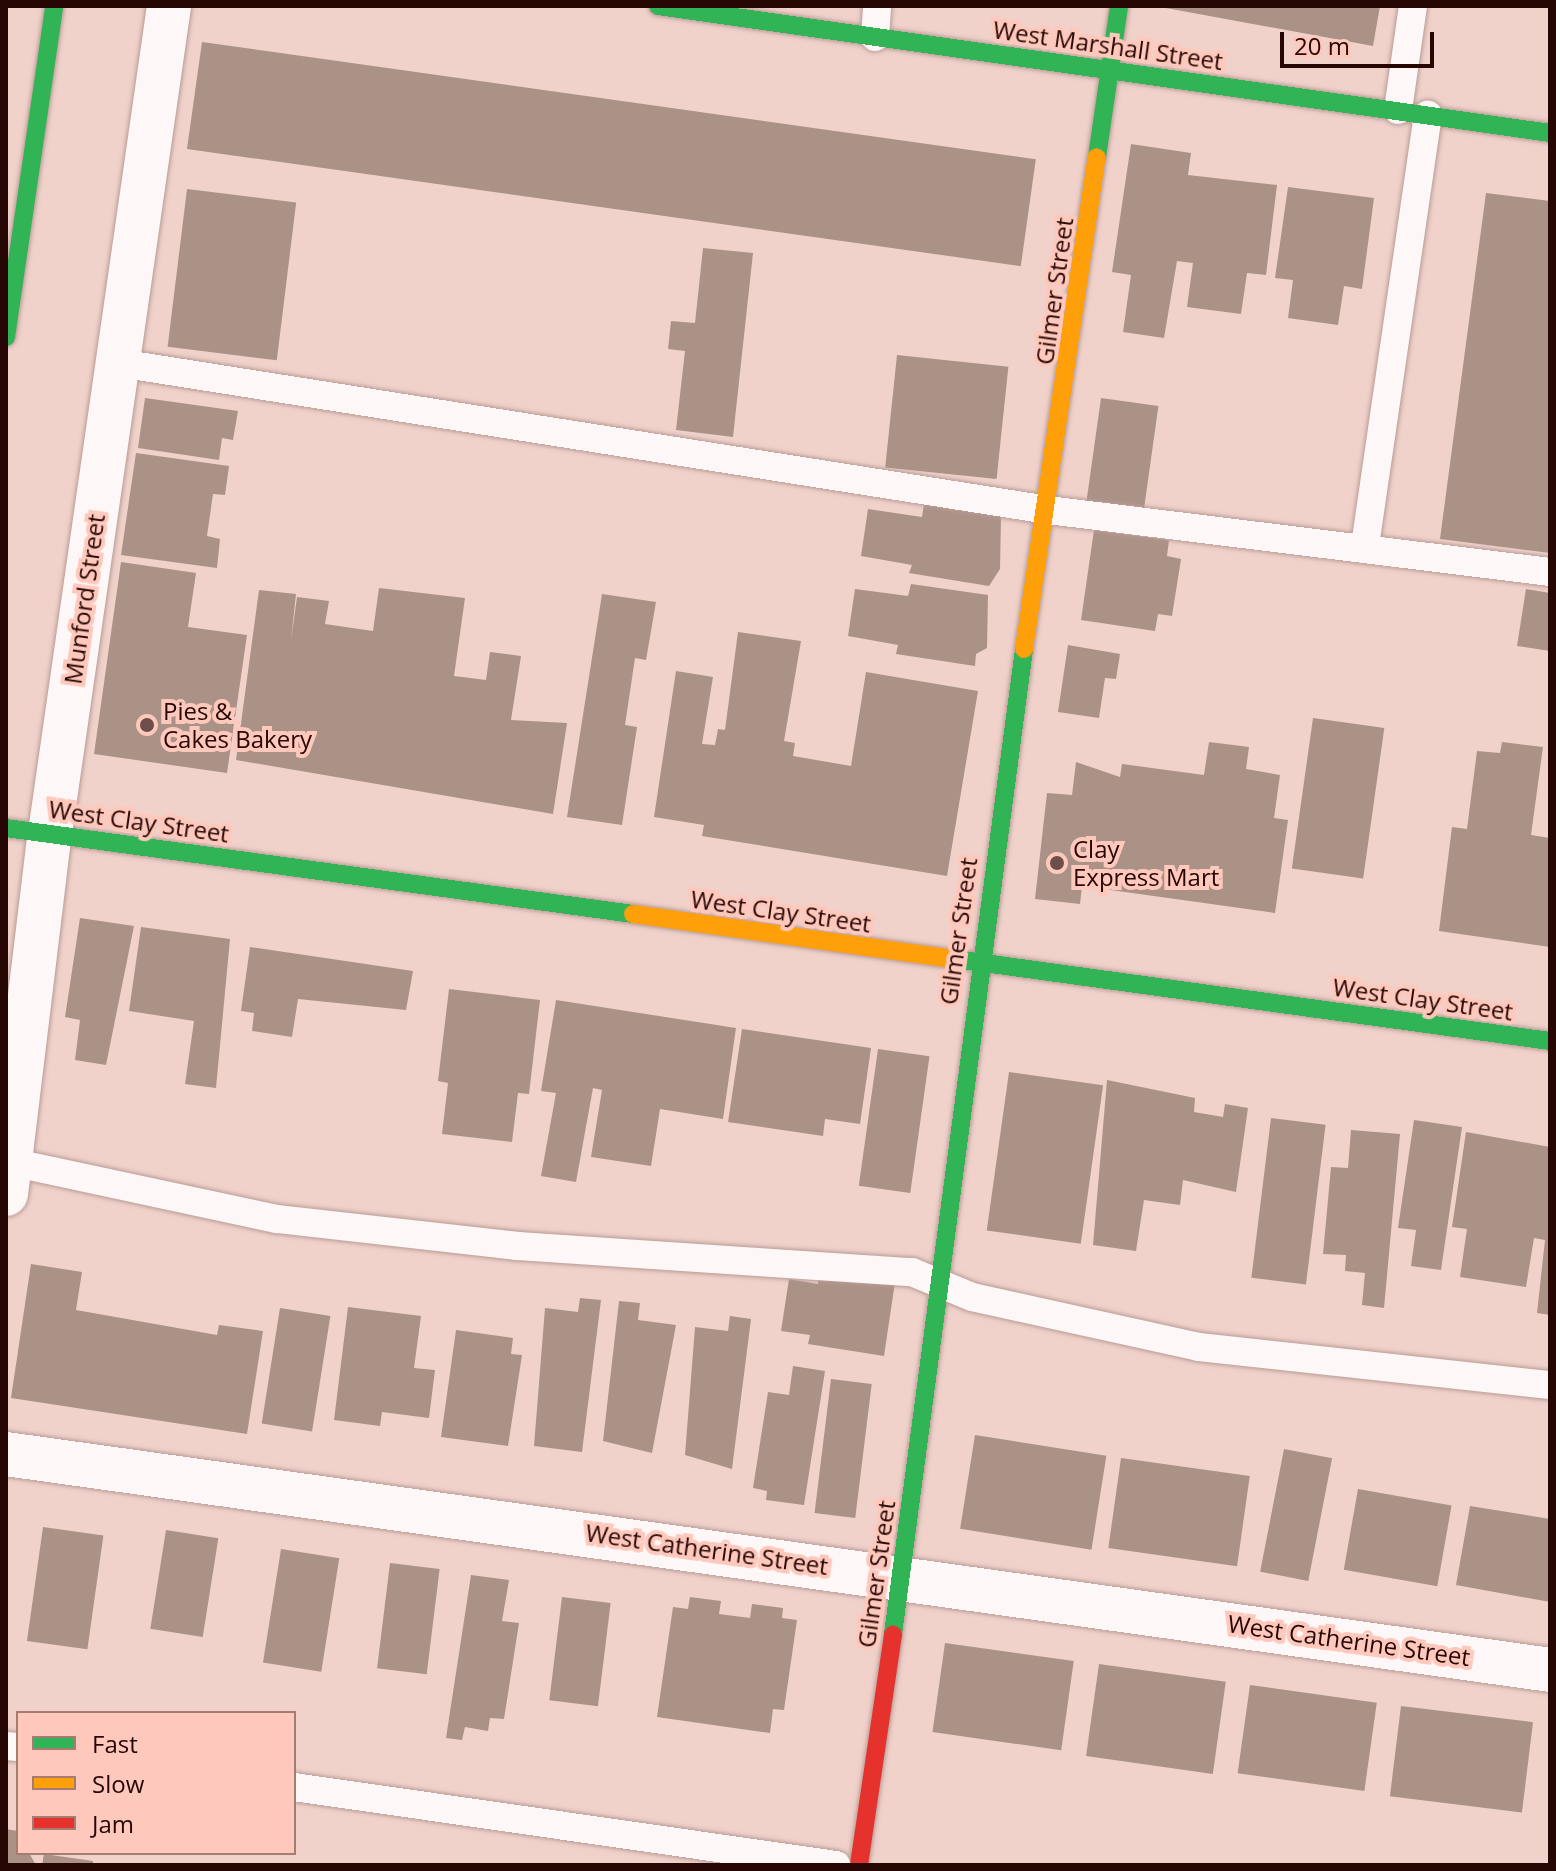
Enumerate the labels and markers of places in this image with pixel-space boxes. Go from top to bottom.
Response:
place label: Pies & Cakes Bakery [163,697,312,753]
marker: Pies & Cakes Bakery [138,716,156,734]
place label: Clay Express Mart [1073,835,1219,891]
marker: Clay Express Mart [1048,854,1066,872]

